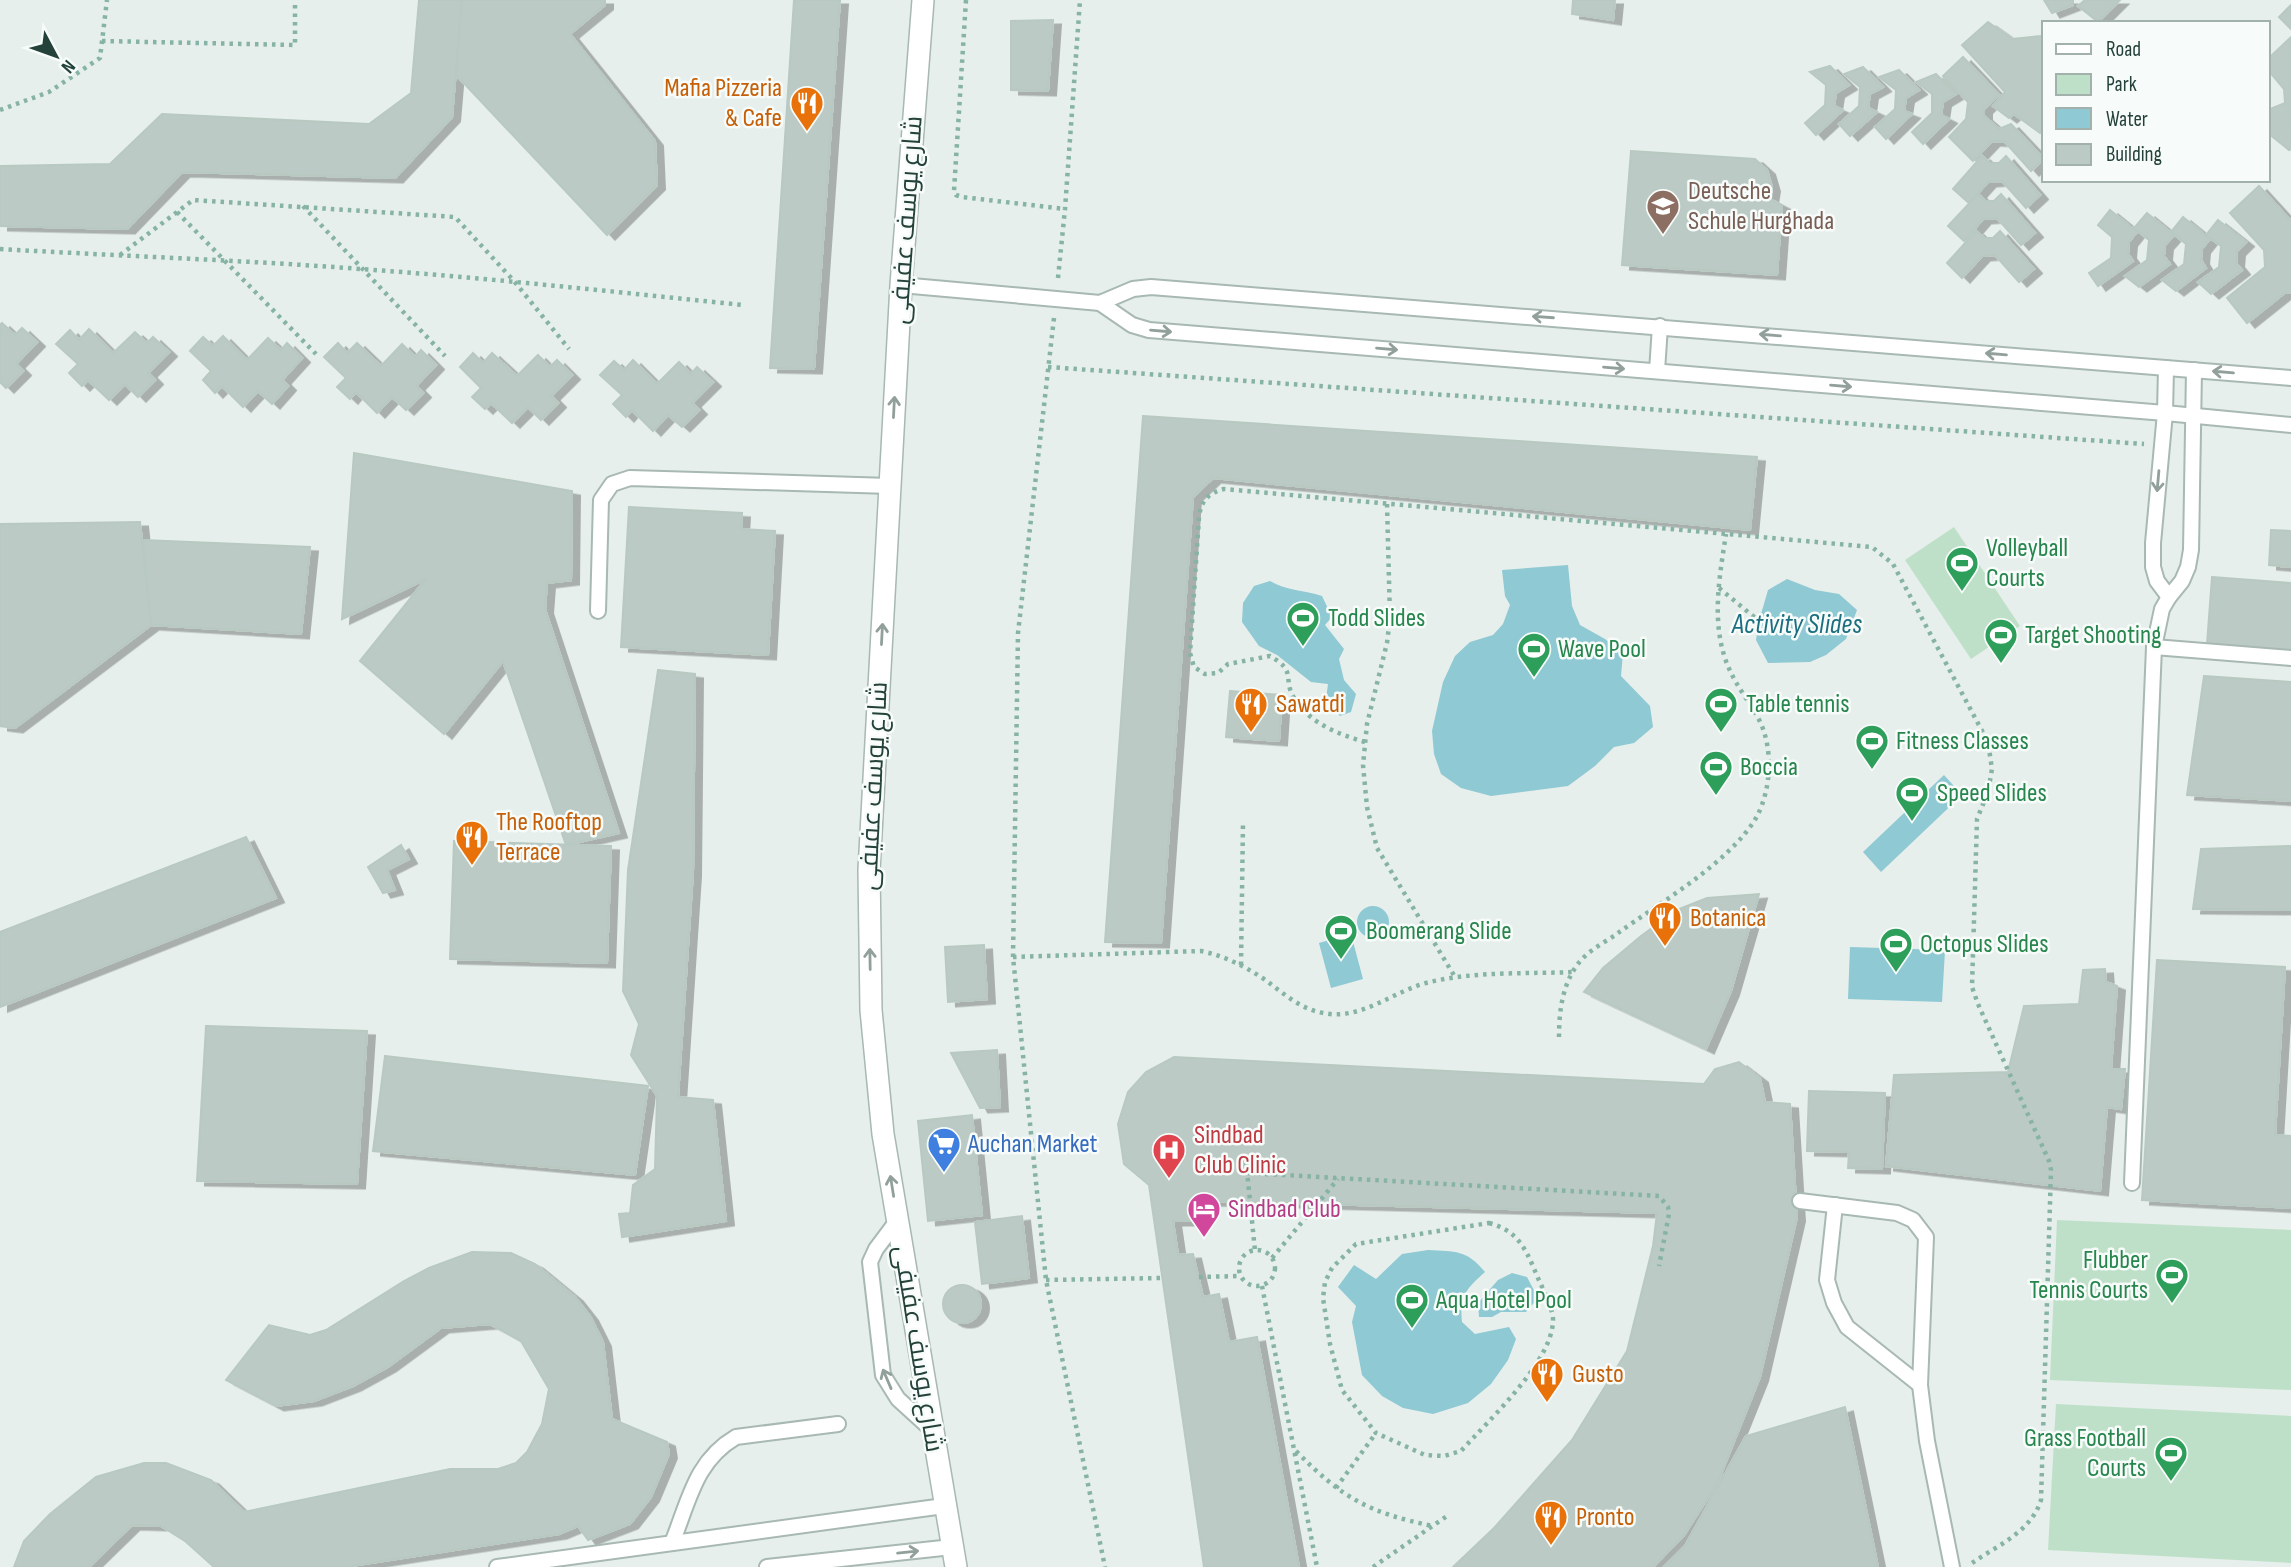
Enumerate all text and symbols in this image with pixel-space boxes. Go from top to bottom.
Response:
north arrow [21,21,91,91]
legend [2042,21,2270,182]
text: Road [2106,37,2141,62]
text: N [56,55,80,78]
text: Park [2106,72,2137,97]
place label: Mafia Pizzeria & Cafe [664,73,782,134]
restaurant icon: Mafia Pizzeria & Cafe [788,84,826,133]
text: Water [2106,107,2148,132]
street label: شارع يوسف عفيفى [884,115,930,325]
text: Building [2106,142,2162,167]
place label: Deutsche Schule Hurghada [1688,176,1834,237]
school or university icon: Deutsche Schule Hurghada [1644,187,1682,236]
one-way arrow [1532,310,1555,323]
one-way arrow [1149,325,1172,338]
one-way arrow [1759,328,1781,341]
one-way arrow [1376,343,1398,356]
one-way arrow [1985,347,2008,360]
one-way arrow [1602,362,1625,375]
one-way arrow [2212,365,2235,378]
one-way arrow [1829,380,1852,393]
one-way arrow [888,396,901,419]
one-way arrow [2151,469,2164,492]
place label: Volleyball Courts [1986,533,2068,594]
sports icon: Volleyball Courts [1943,544,1981,593]
sports icon: Todd Slides [1284,599,1322,648]
place label: Todd Slides [1328,603,1425,634]
water label: Activity Slides [1731,608,1862,641]
sports icon: Target Shooting [1982,616,2020,665]
place label: Target Shooting [2025,620,2161,651]
one-way arrow [875,623,888,646]
sports icon: Wave Pool [1515,630,1553,679]
place label: Wave Pool [1558,634,1646,665]
street label: شارع يوسف عفيفى [853,681,895,891]
restaurant icon: Sawatdi [1232,685,1270,734]
sports icon: Table tennis [1702,685,1740,734]
place label: Sawatdi [1276,689,1345,720]
place label: Table tennis [1746,689,1850,720]
sports icon: Fitness Classes [1853,722,1891,771]
place label: Fitness Classes [1896,726,2029,757]
sports icon: Boccia [1697,748,1735,797]
place label: Boccia [1740,752,1798,783]
sports icon: Speed Slides [1893,774,1931,823]
place label: Speed Slides [1937,778,2047,809]
place label: The Rooftop Terrace [496,807,602,868]
restaurant icon: The Rooftop Terrace [453,818,491,867]
restaurant icon: Botanica [1646,899,1684,948]
place label: Botanica [1690,903,1766,934]
sports icon: Boomerang Slide [1322,912,1360,961]
place label: Boomerang Slide [1366,916,1512,947]
sports icon: Octopus Slides [1877,925,1915,974]
place label: Octopus Slides [1920,929,2049,960]
one-way arrow [863,948,877,971]
place label: Sindbad Club Clinic [1194,1120,1286,1181]
supermarket icon: Auchan Market [925,1125,963,1174]
place label: Auchan Market [967,1129,1098,1160]
hospital icon: Sindbad Club Clinic [1150,1131,1188,1180]
one-way arrow [885,1175,898,1198]
hotel icon: Sindbad Club [1185,1190,1223,1239]
place label: Sindbad Club [1228,1194,1341,1225]
street label: شارع يوسف عفيفى [886,1243,950,1455]
place label: Flubber Tennis Courts [2029,1245,2149,1306]
sports icon: Flubber Tennis Courts [2153,1256,2191,1305]
sports icon: Aqua Hotel Pool [1393,1281,1431,1330]
place label: Aqua Hotel Pool [1435,1285,1572,1316]
restaurant icon: Gusto [1528,1355,1566,1404]
place label: Gusto [1572,1359,1624,1390]
one-way arrow [879,1369,892,1390]
place label: Grass Football Courts [2024,1423,2146,1484]
sports icon: Grass Football Courts [2152,1434,2190,1483]
restaurant icon: Pronto [1532,1498,1570,1547]
place label: Pronto [1576,1502,1635,1533]
one-way arrow [897,1545,919,1558]

